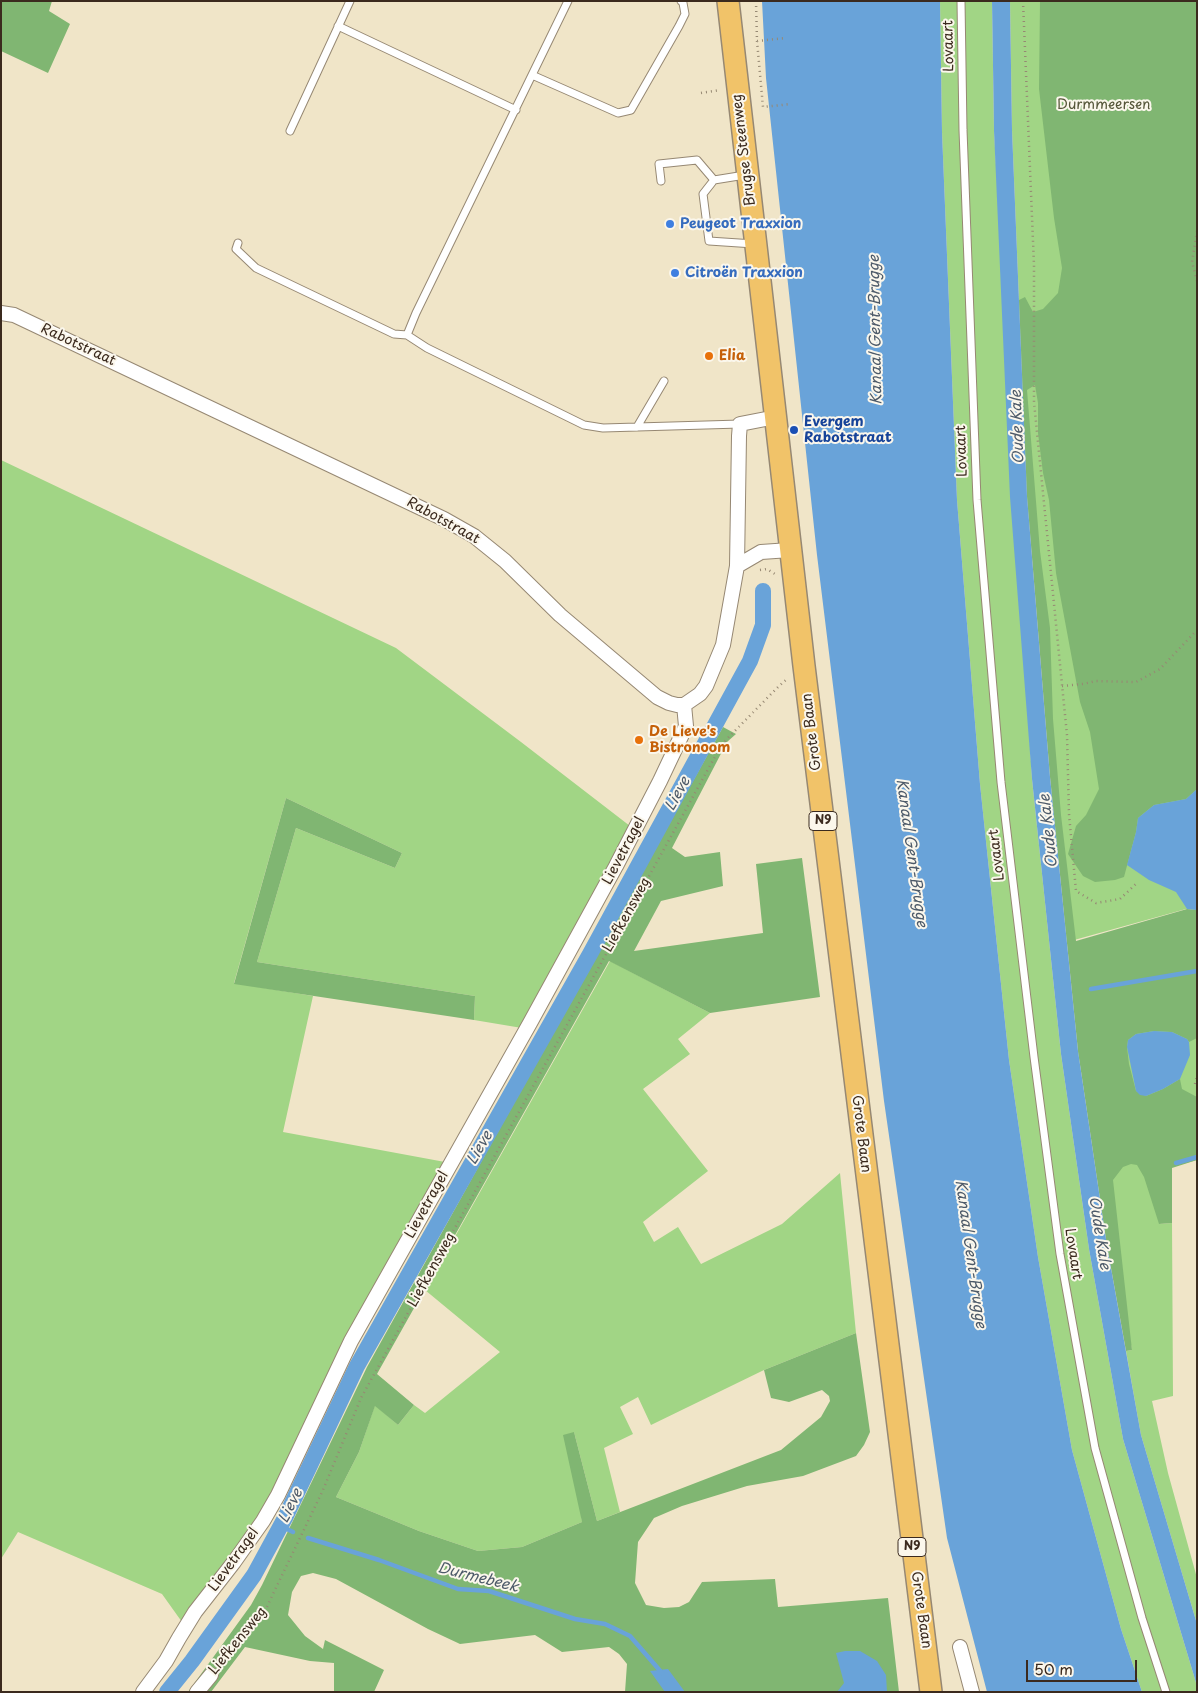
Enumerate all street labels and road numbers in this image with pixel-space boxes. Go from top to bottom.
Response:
street label: Lovaart [940,20,958,72]
street label: Brugse Steenweg [729,93,759,207]
street label: Rabotstraat [38,320,118,370]
street label: Lovaart [953,425,971,477]
street label: Rabotstraat [404,494,482,548]
street label: Grote Baan [799,692,825,772]
road number: N9 [809,811,837,830]
street label: Lievetragel [599,814,649,888]
street label: Lovaart [986,828,1008,882]
street label: Liefkensweg [600,875,654,955]
street label: Grote Baan [848,1094,874,1174]
street label: Lievetragel [402,1169,452,1241]
street label: Lovaart [1061,1227,1085,1281]
street label: Liefkensweg [405,1230,459,1310]
street label: Lievetragel [205,1525,263,1595]
road number: N9 [898,1538,926,1556]
street label: Grote Baan [907,1570,935,1650]
street label: Liefkensweg [205,1604,271,1678]

